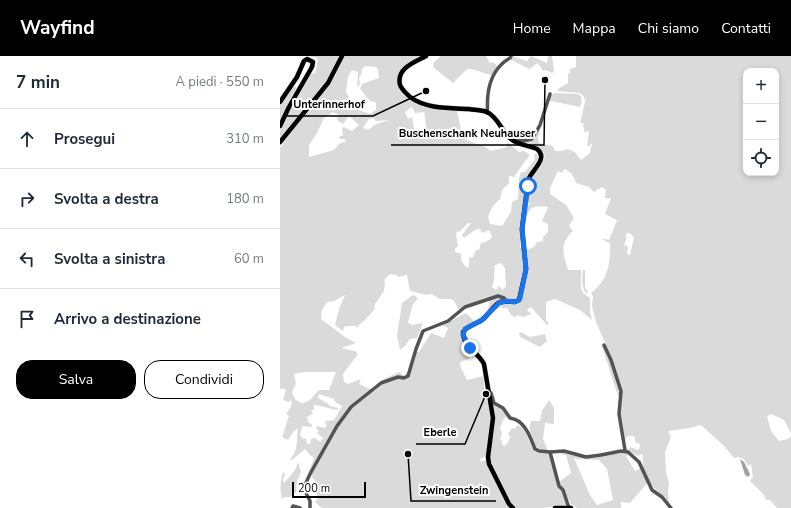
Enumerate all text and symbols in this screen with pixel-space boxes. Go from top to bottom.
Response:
text: Wayfind [20,15,95,41]
text: Home [513,19,551,38]
text: Mappa [573,19,616,38]
text: Chi siamo [638,19,699,38]
text: Contatti [721,19,771,38]
map controls [743,68,779,176]
button: + [743,68,779,104]
text: 7 min [16,71,60,94]
text: A piedi · 550 m [176,73,264,91]
callout: Unterinnerhof [285,93,373,116]
text: Unterinnerhof [293,97,366,112]
button: − [743,104,779,140]
callout: Buschenschank Neuhauser [391,122,544,145]
text: Buschenschank Neuhauser [399,126,536,141]
icon: ahead [16,128,38,150]
text: Prosegui [54,129,115,149]
text: 310 m [226,130,264,148]
button: locate [743,140,779,176]
route start [519,177,537,195]
icon: right [16,188,38,210]
text: Svolta a destra [54,189,159,209]
text: 180 m [226,190,264,208]
icon: left [16,248,38,270]
text: Svolta a sinistra [54,249,165,269]
text: 60 m [234,250,264,268]
icon: arrive [16,308,38,330]
text: Arrivo a destinazione [54,309,201,329]
route end [461,339,479,357]
button: Salva [16,360,136,399]
button: Condividi [144,360,264,399]
callout: Eberle [416,421,465,444]
text: Eberle [424,425,456,440]
callout: Zwingenstein [411,478,496,501]
scale bar [292,480,366,499]
text: 200 m [298,481,330,496]
text: Zwingenstein [420,483,488,498]

